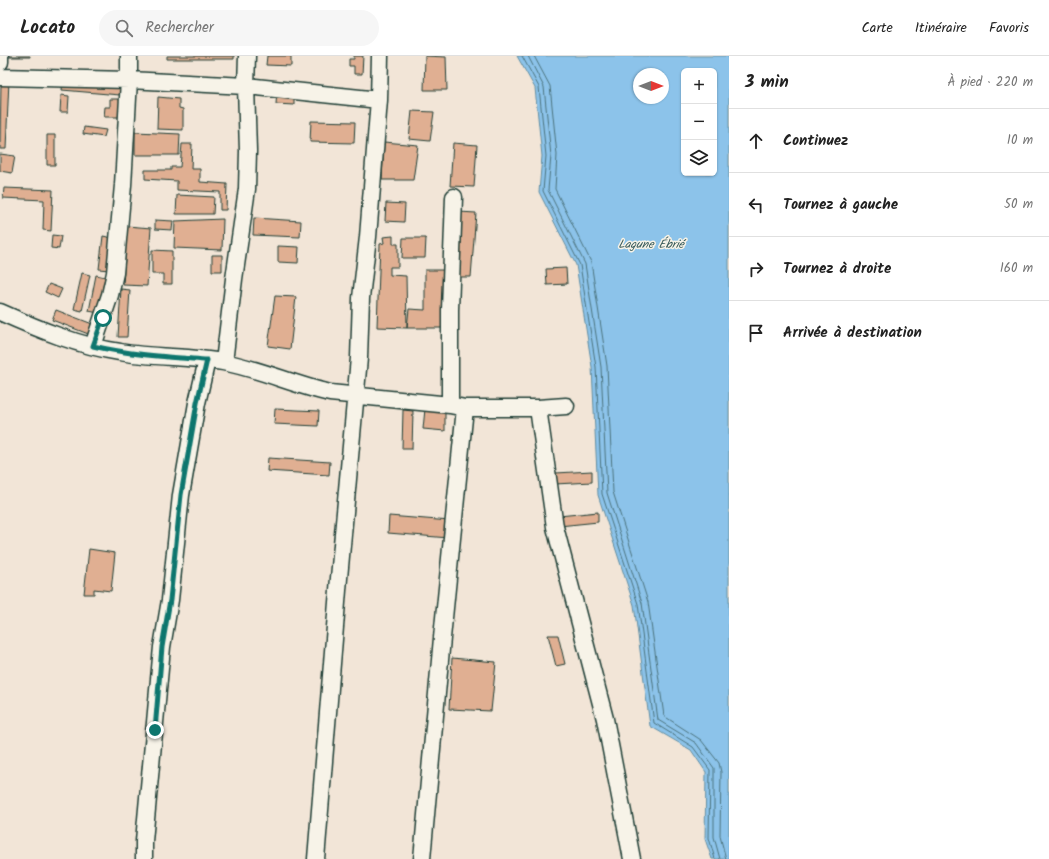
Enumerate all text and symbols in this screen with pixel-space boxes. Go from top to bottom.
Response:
search box [99,10,379,46]
text: Locato [20,13,75,43]
text: Rechercher [145,16,214,40]
icon: search [113,17,135,39]
text: Carte [861,17,893,39]
text: Itinéraire [915,17,967,39]
text: Favoris [989,17,1029,39]
north arrow [633,68,669,104]
map controls [681,68,717,176]
button: + [681,68,717,104]
text: 3 min [745,69,789,96]
text: À pied · 220 m [948,72,1033,93]
button: − [681,104,717,140]
text: Continuez [783,129,848,153]
icon: ahead [745,130,767,152]
text: 10 m [1007,130,1033,151]
button: layers [681,140,717,176]
text: Tournez à gauche [783,193,898,217]
icon: left [745,194,767,216]
text: 50 m [1004,194,1033,215]
water label: Lagune Ébrié [618,235,687,254]
text: Tournez à droite [783,257,891,281]
icon: right [745,258,767,280]
text: 160 m [1000,258,1033,279]
route start [94,309,112,327]
text: Arrivée à destination [783,321,922,345]
icon: arrive [745,322,767,344]
route end [146,721,164,739]

